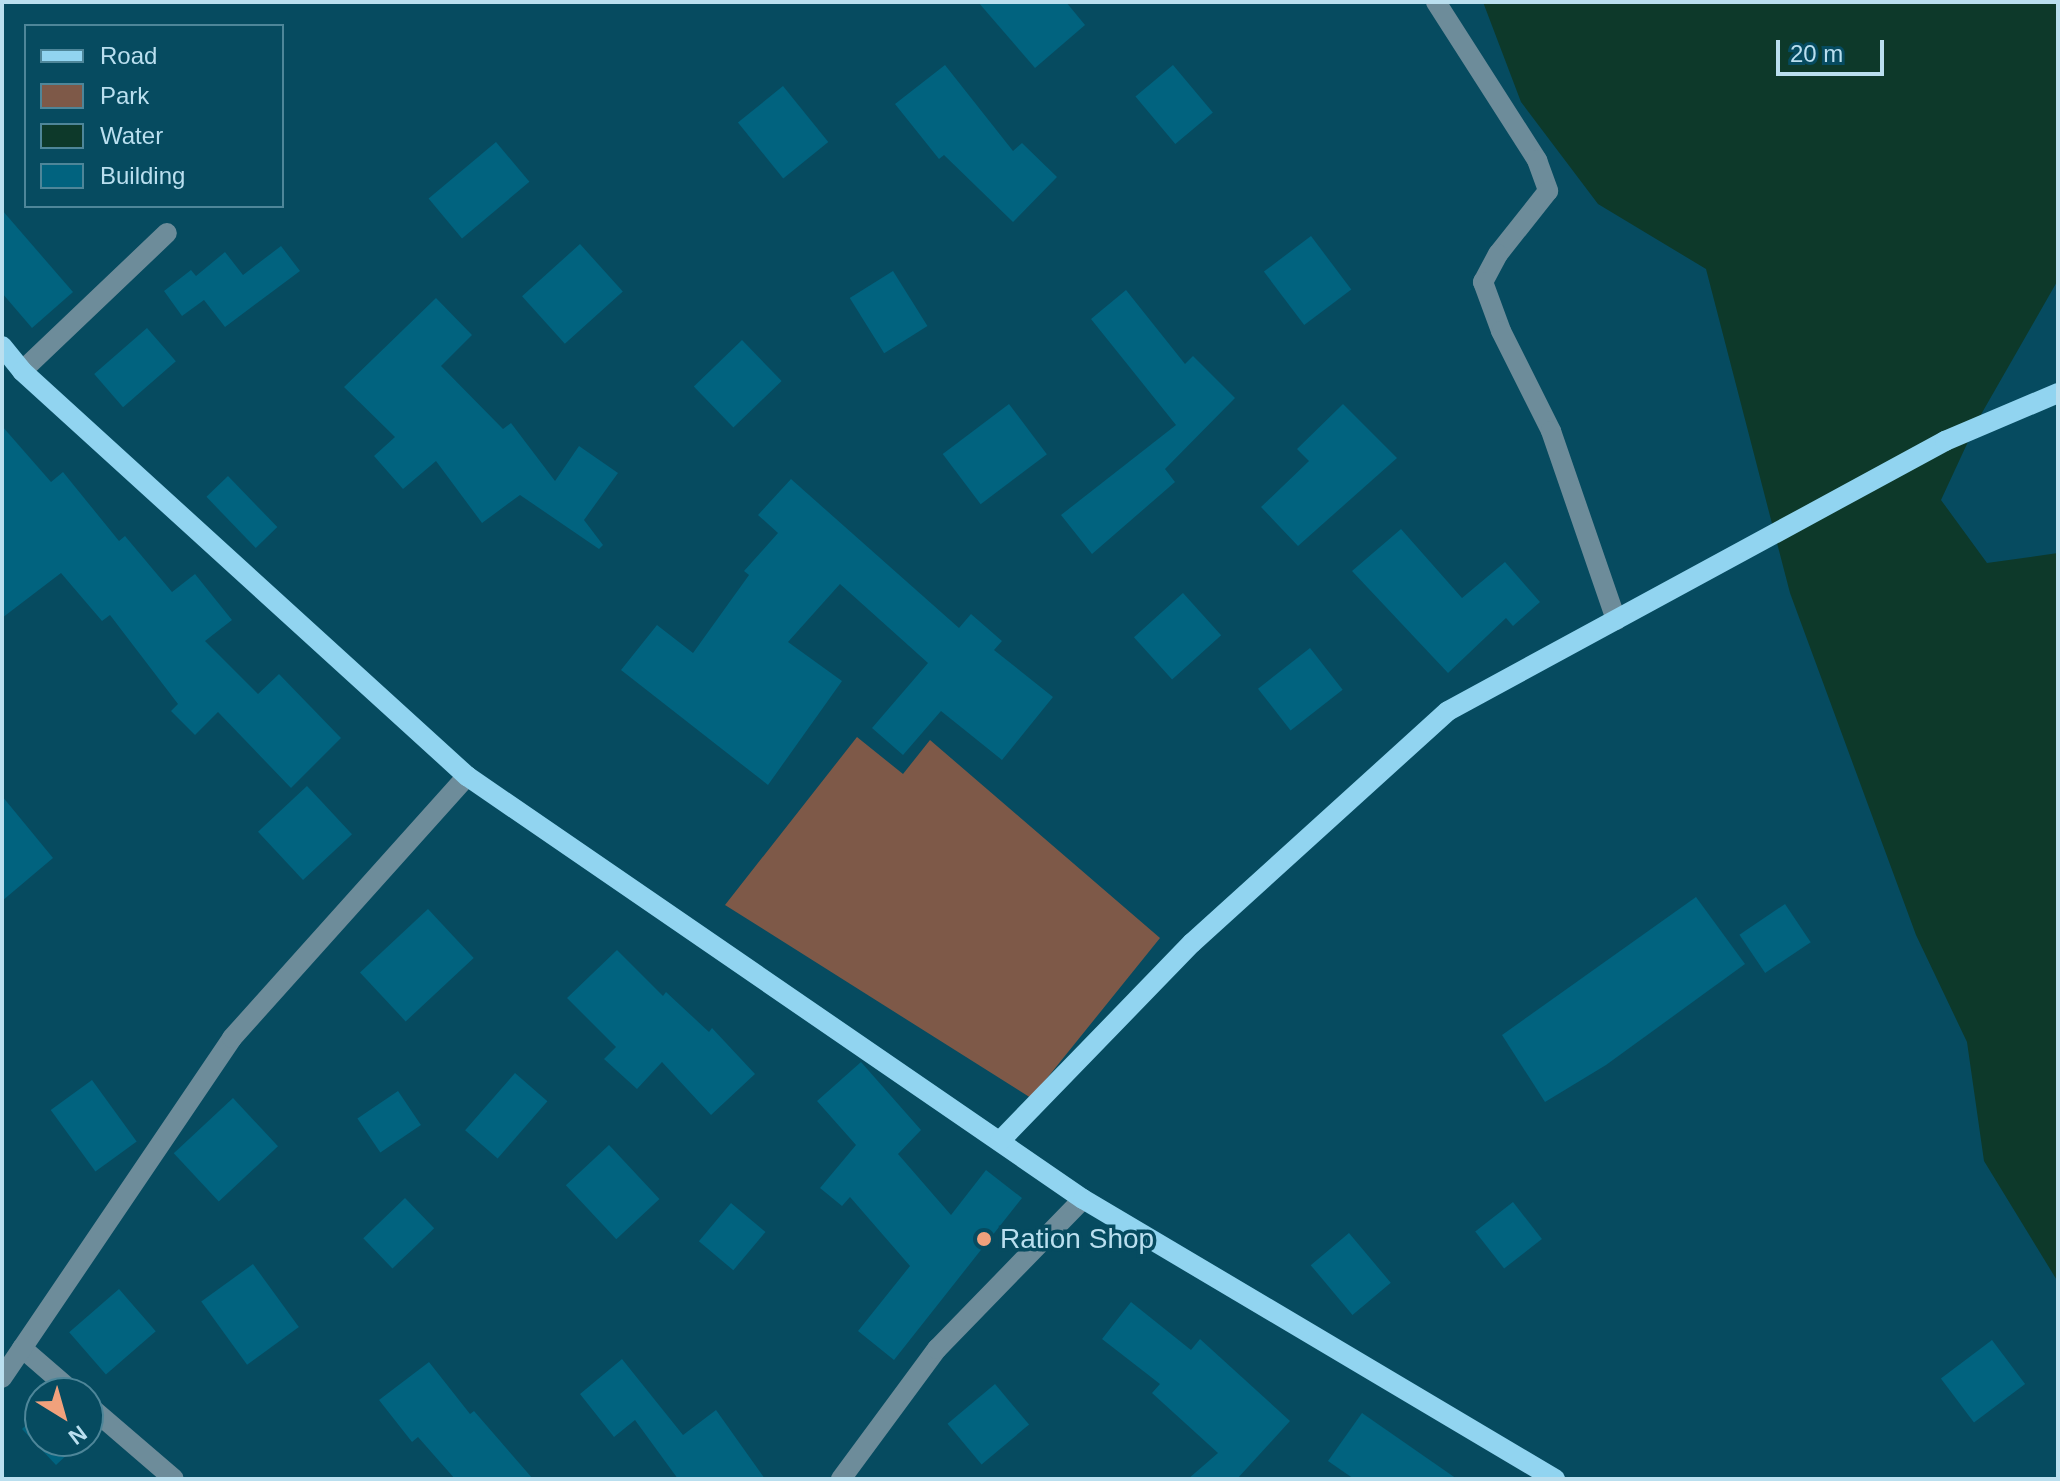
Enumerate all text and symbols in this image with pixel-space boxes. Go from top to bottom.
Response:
legend [24,24,284,208]
scale bar [1780,24,1888,74]
text: 20 m [1790,40,1843,67]
text: Road [100,42,157,69]
text: Park [100,82,149,109]
text: Water [100,122,163,149]
text: Building [100,162,185,189]
place label: Ration Shop [1000,1222,1154,1256]
marker: Ration Shop [975,1230,993,1248]
north arrow [24,1377,104,1457]
text: N [64,1420,91,1450]

